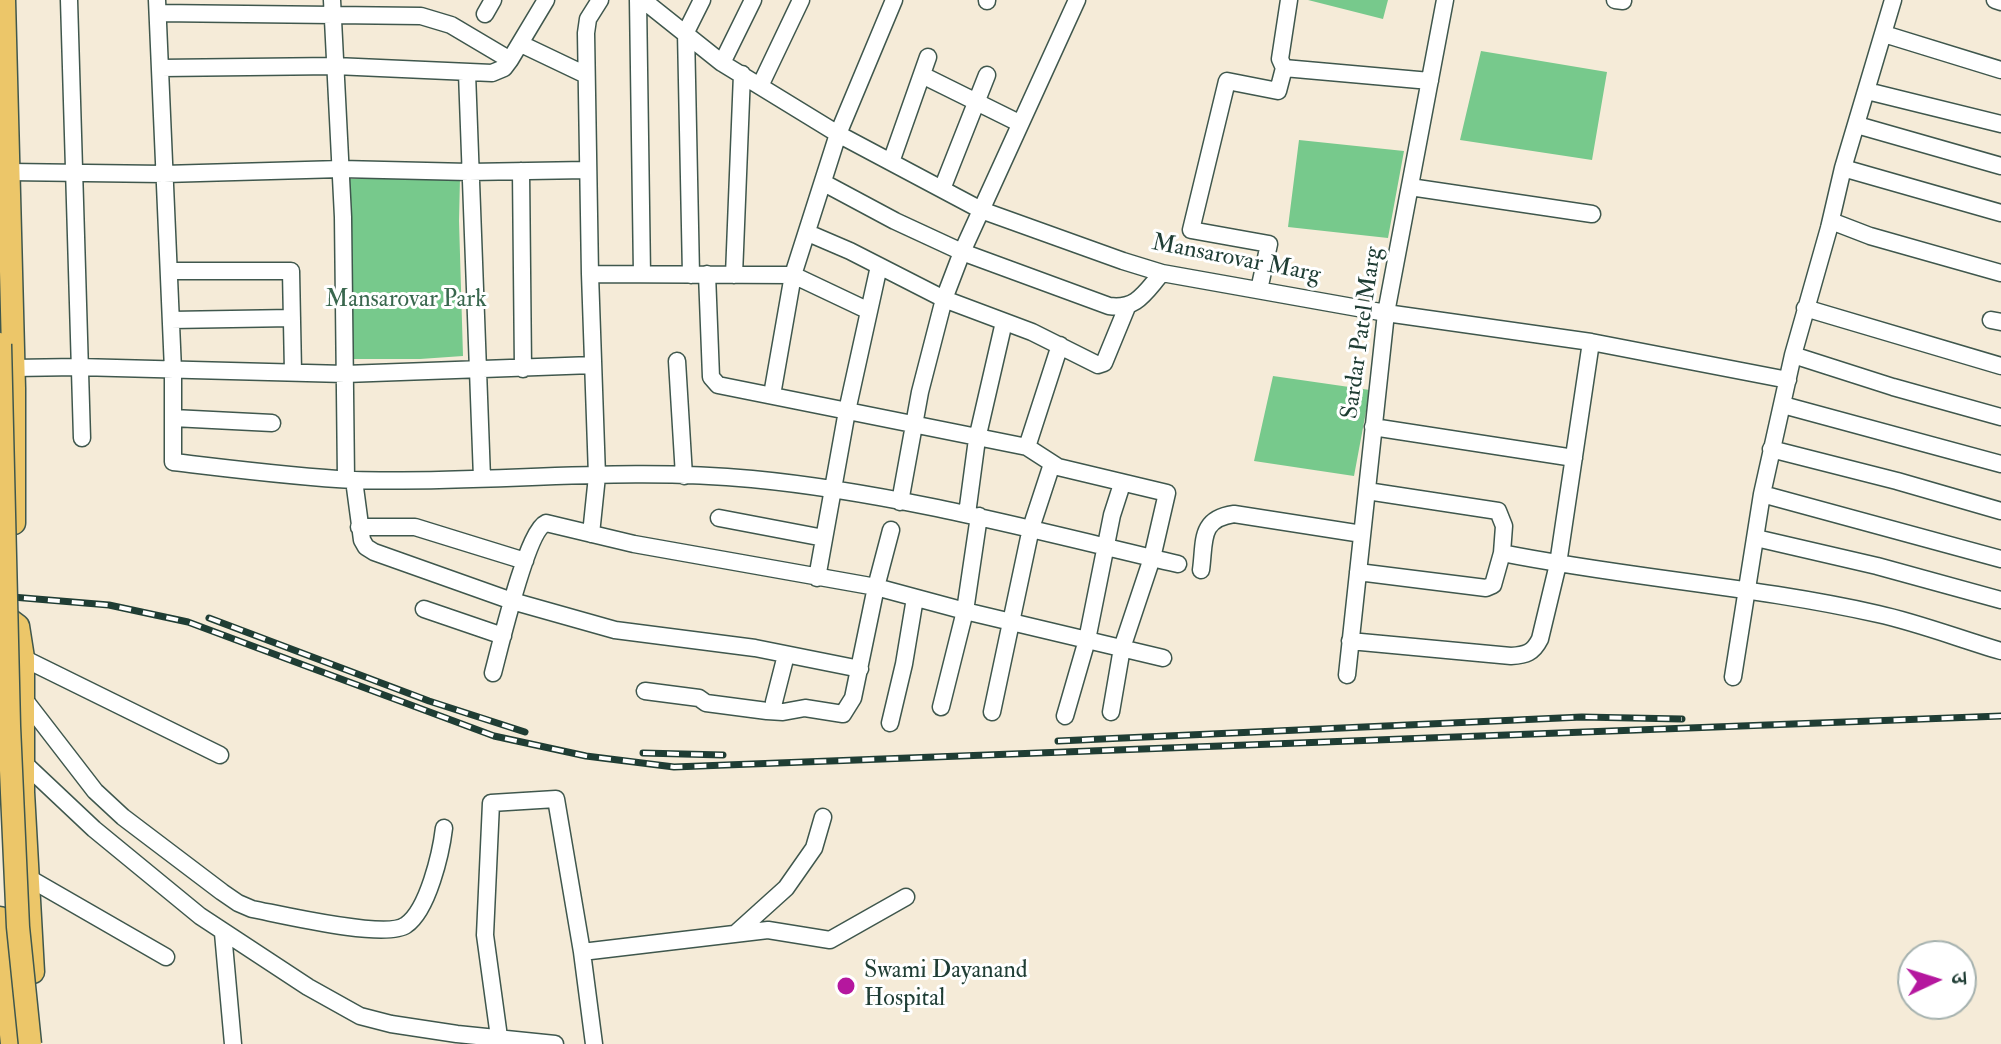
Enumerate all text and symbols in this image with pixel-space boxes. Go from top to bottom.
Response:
street label: Mansarovar Marg [1149,230,1323,290]
street label: Sardar Patel Marg [1337,245,1389,421]
park label: Mansarovar Park [325,287,487,315]
north arrow [1897,940,1977,1020]
place label: Swami Dayanand Hospital [864,958,1028,1014]
text: उ [1945,972,1973,985]
marker: Swami Dayanand Hospital [835,975,857,997]

